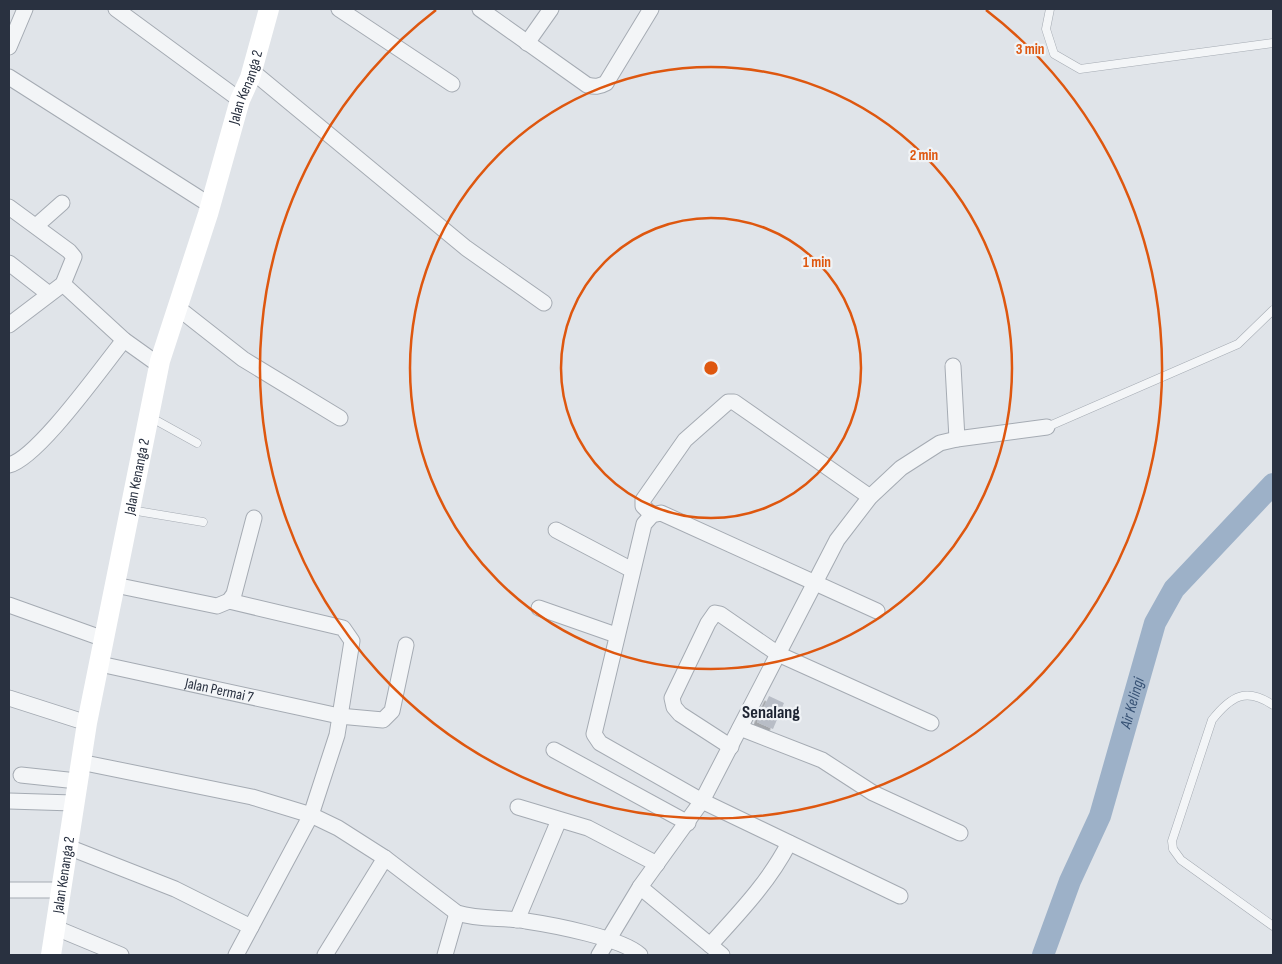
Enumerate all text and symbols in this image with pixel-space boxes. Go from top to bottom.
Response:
text: 3 min [1016,40,1044,59]
street label: Jalan Kenanga 2 [224,48,267,128]
text: 2 min [910,146,938,165]
text: 1 min [803,253,831,272]
centre of rings [702,359,720,377]
street label: Jalan Kenanga 2 [119,437,154,518]
street label: Jalan Permai 7 [182,673,255,707]
water label: Air Kelingi [1116,674,1149,731]
district label: Senalang [742,702,800,723]
street label: Jalan Kenanga 2 [48,835,79,916]

